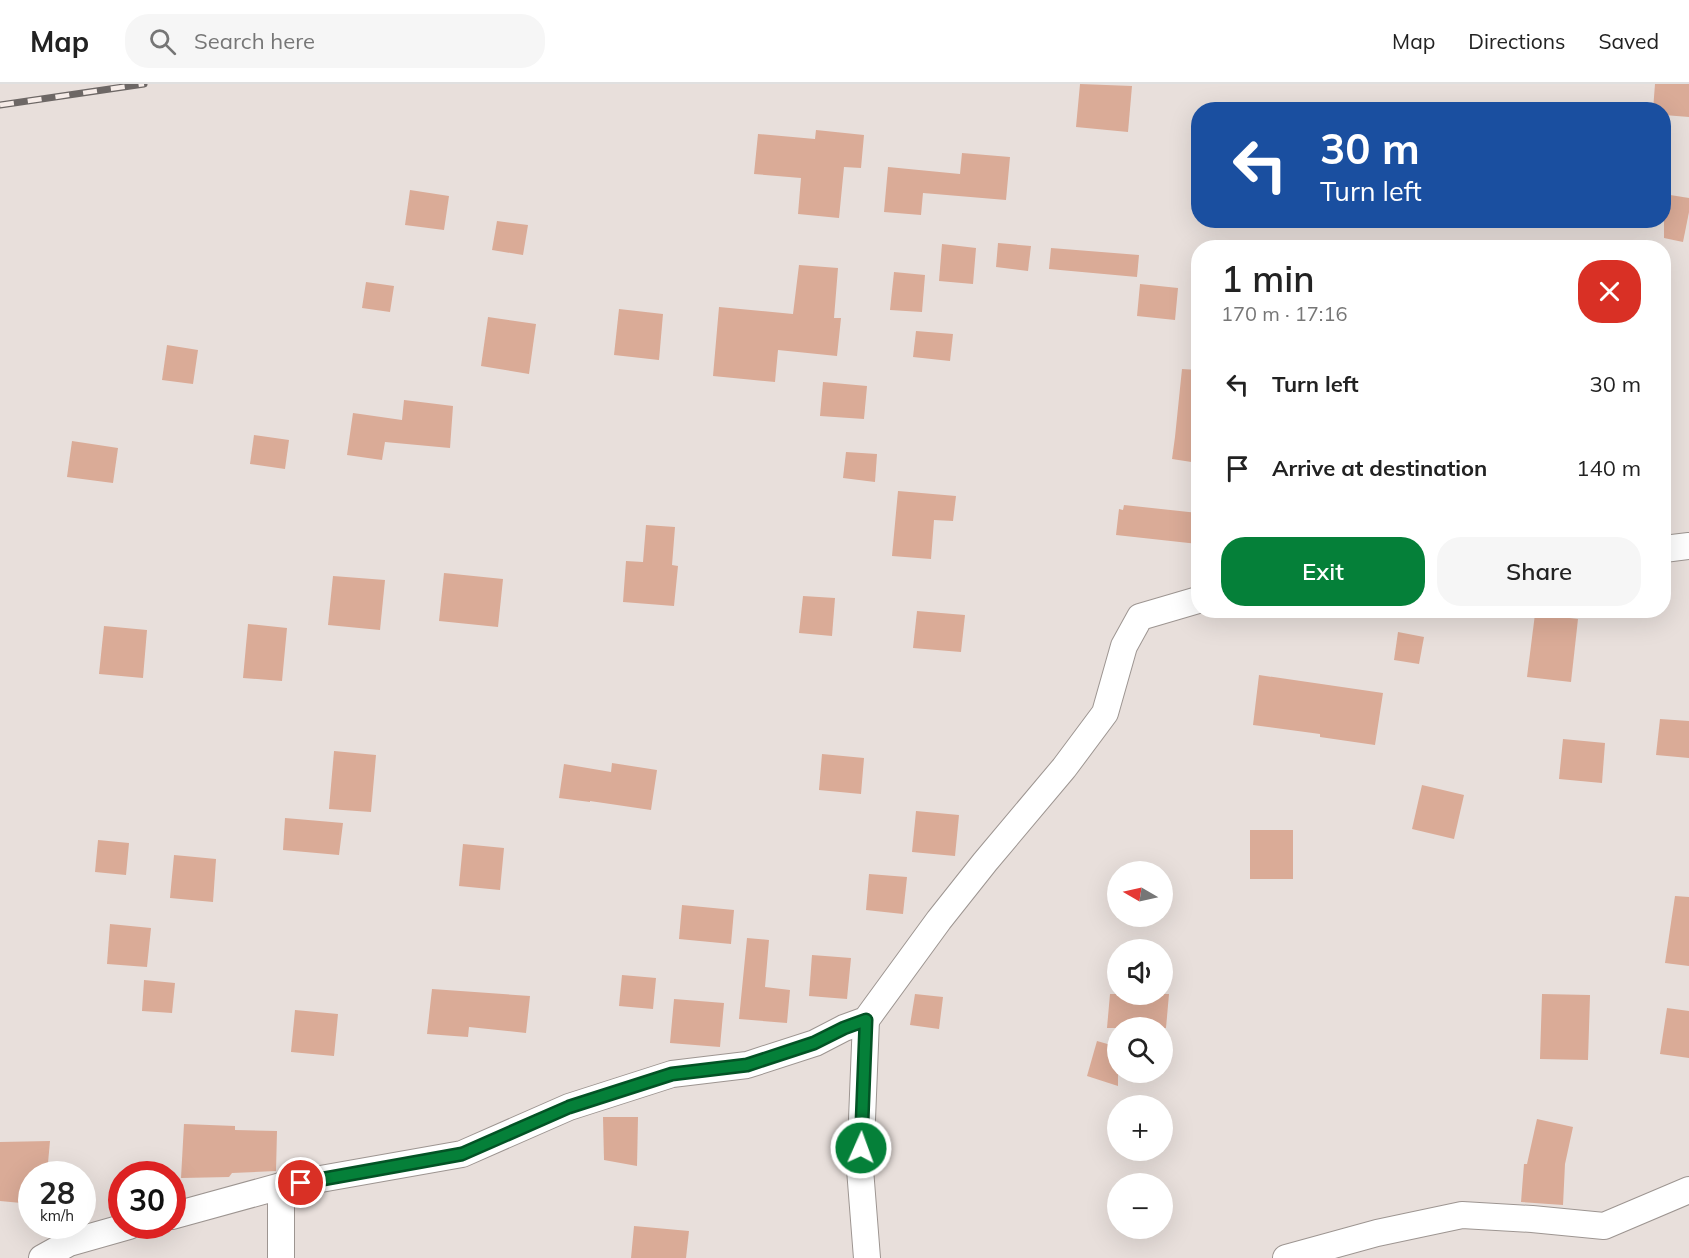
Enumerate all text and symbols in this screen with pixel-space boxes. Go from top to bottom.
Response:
search box [125,14,545,68]
text: Map [30,24,89,59]
icon: search [146,25,179,58]
text: Search here [194,27,315,55]
text: Map [1392,28,1435,54]
text: Directions [1468,28,1565,54]
text: Saved [1598,28,1659,54]
text: 30 m [1320,122,1420,175]
icon: left [1221,126,1299,204]
text: Turn left [1320,174,1422,208]
text: 1 min [1221,256,1315,301]
button: close [1578,260,1641,323]
text: 170 m · 17:16 [1221,301,1347,326]
icon: left [1221,368,1254,401]
text: Turn left [1272,370,1359,398]
text: 30 m [1590,370,1641,398]
icon: arrive [1221,452,1254,485]
text: Arrive at destination [1272,454,1487,482]
text: 140 m [1576,454,1641,482]
button: Exit [1221,537,1425,606]
button: Share [1437,537,1641,606]
north arrow [1107,861,1173,927]
map controls [1107,861,1173,1239]
button: sound [1107,939,1173,1005]
button: search [1107,1017,1173,1083]
button: + [1107,1095,1173,1161]
position arrow [829,1116,893,1180]
pin [275,1157,326,1208]
speed limit sign: 30 [108,1161,186,1239]
icon: arrive [284,1166,317,1199]
button: − [1107,1173,1173,1239]
text: 28 [39,1174,75,1212]
text: km/h [40,1206,74,1225]

